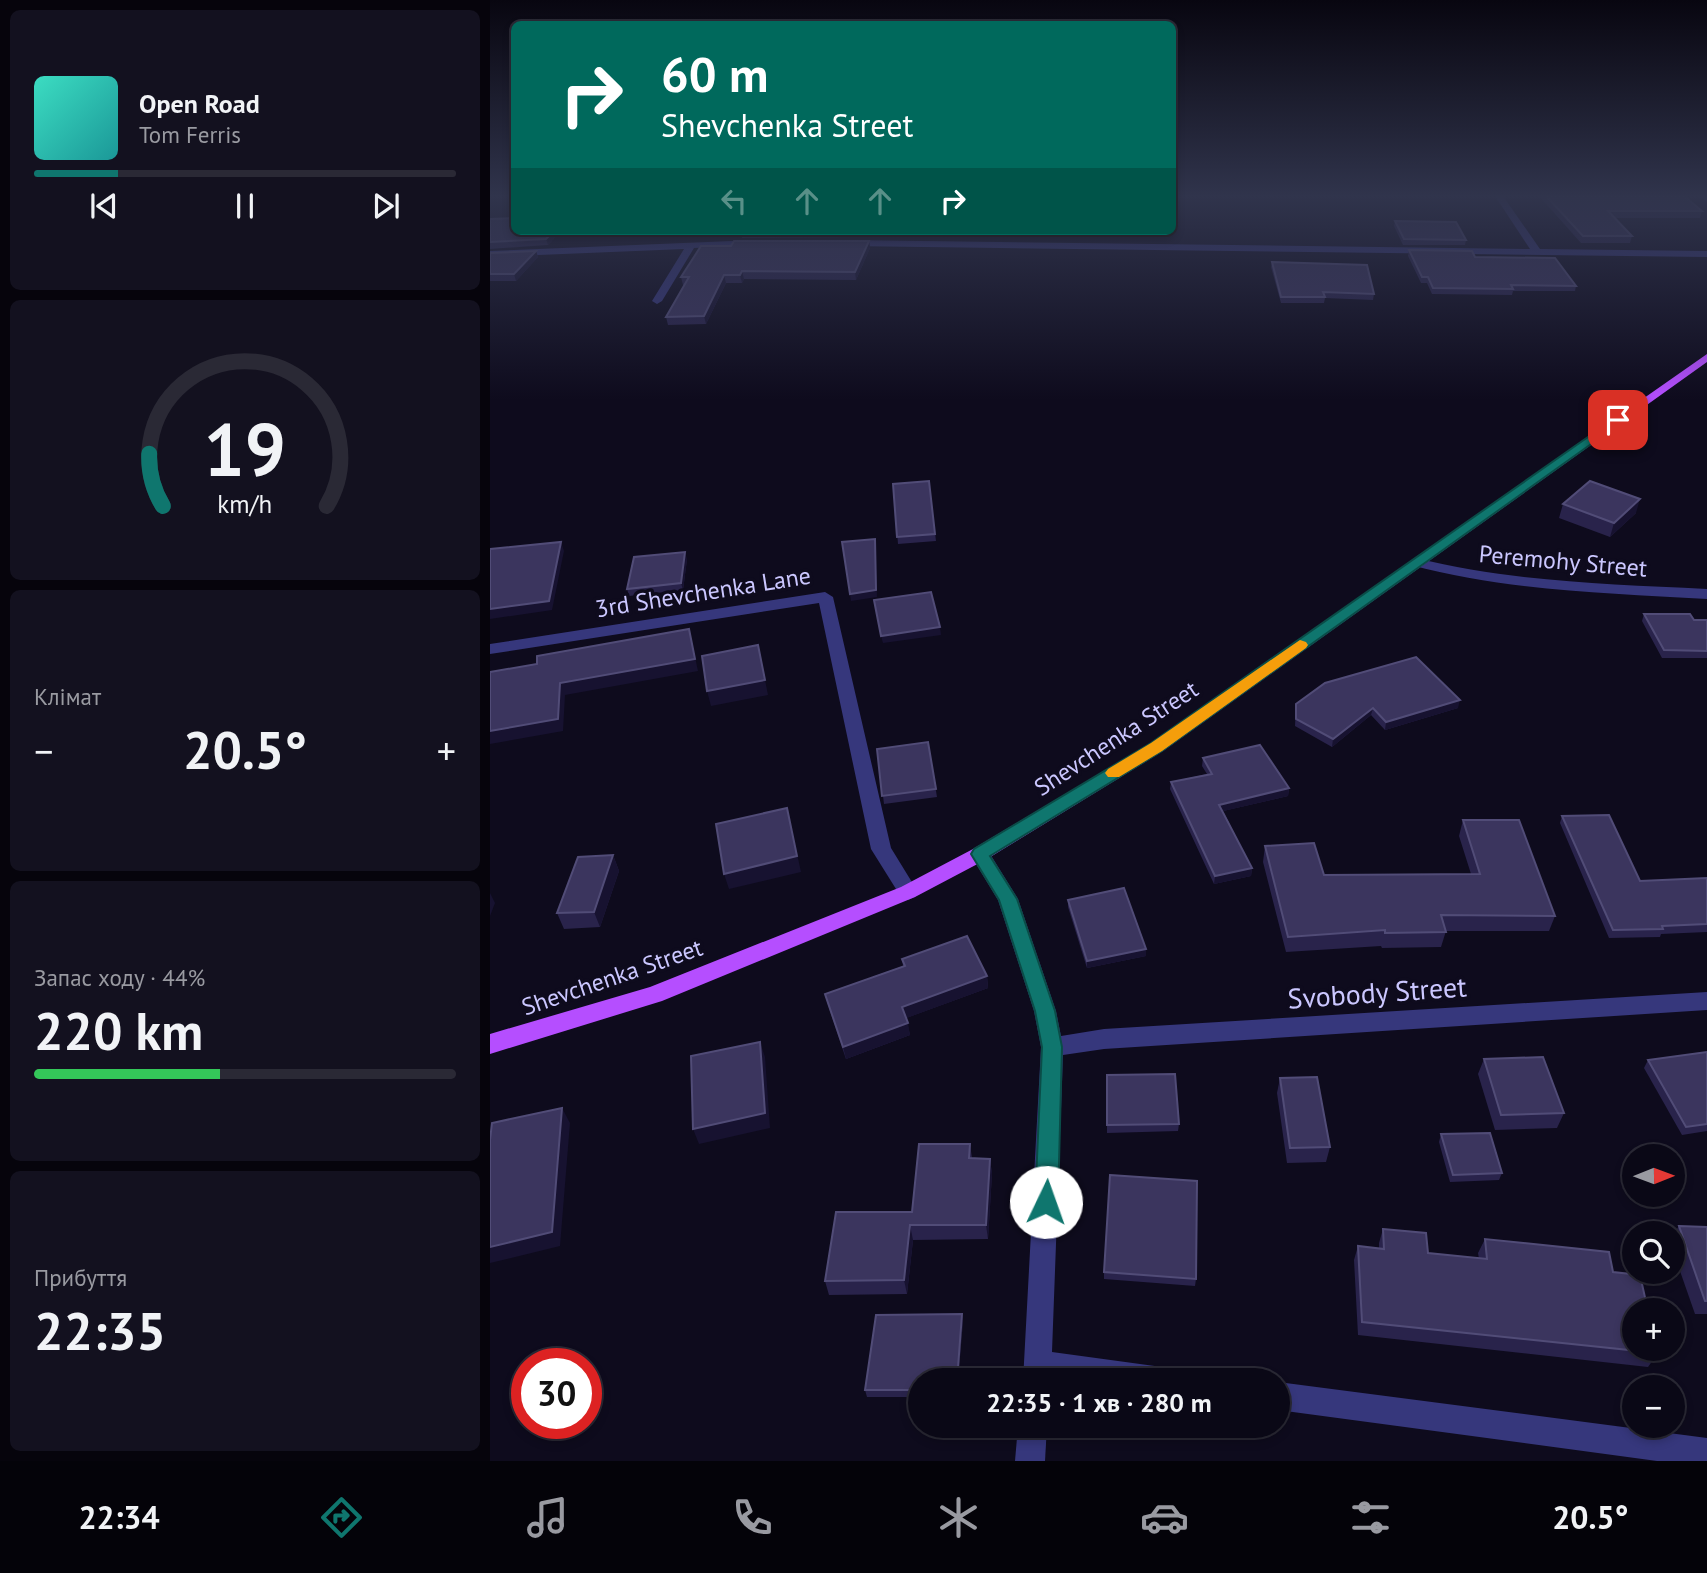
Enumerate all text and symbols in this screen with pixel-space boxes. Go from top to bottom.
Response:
text: 60 m [661,42,768,106]
icon: right [546,49,637,140]
text: Open Road [139,87,260,120]
text: Shevchenka Street [661,104,913,146]
text: Tom Ferris [139,120,241,149]
icon: left [715,182,753,220]
icon: ahead [788,182,826,220]
icon: ahead [861,182,899,220]
icon: right [934,182,972,220]
icon: previous [85,187,123,225]
icon: pause [226,187,264,225]
icon: next [367,187,405,225]
pin [1588,390,1648,450]
icon: arrive [1599,401,1637,439]
text: 19 [204,403,286,497]
text: km/h [218,488,272,520]
street label: Peremohy Street [1478,538,1648,584]
street label: 3rd Shevchenka Lane [593,560,813,624]
street label: Shevchenka Street [1028,673,1204,803]
text: Клімат [34,682,101,711]
text: 20.5° [183,716,307,783]
text: − [34,726,53,775]
text: + [437,726,456,775]
street label: Shevchenka Street [517,932,707,1022]
text: Запас ходу · 44% [34,963,205,992]
street label: Svobody Street [1286,967,1468,1017]
text: 220 km [34,997,203,1064]
north arrow [1622,1144,1685,1208]
map controls [1622,1144,1685,1438]
position arrow [1009,1165,1083,1239]
button: search [1622,1221,1685,1284]
text: Прибуття [34,1263,127,1292]
text: 22:35 [34,1297,166,1364]
button: + [1622,1298,1685,1361]
speed limit sign: 30 [511,1348,602,1439]
button: − [1622,1375,1685,1438]
text: 22:35 · 1 хв · 280 m [986,1386,1212,1419]
icon: directions [317,1493,366,1542]
icon: music [523,1493,572,1542]
icon: phone [728,1493,777,1542]
icon: climate [934,1493,983,1542]
icon: car [1140,1493,1189,1542]
icon: filters [1346,1493,1395,1542]
text: 22:34 [78,1496,160,1538]
text: 20.5° [1552,1496,1629,1538]

